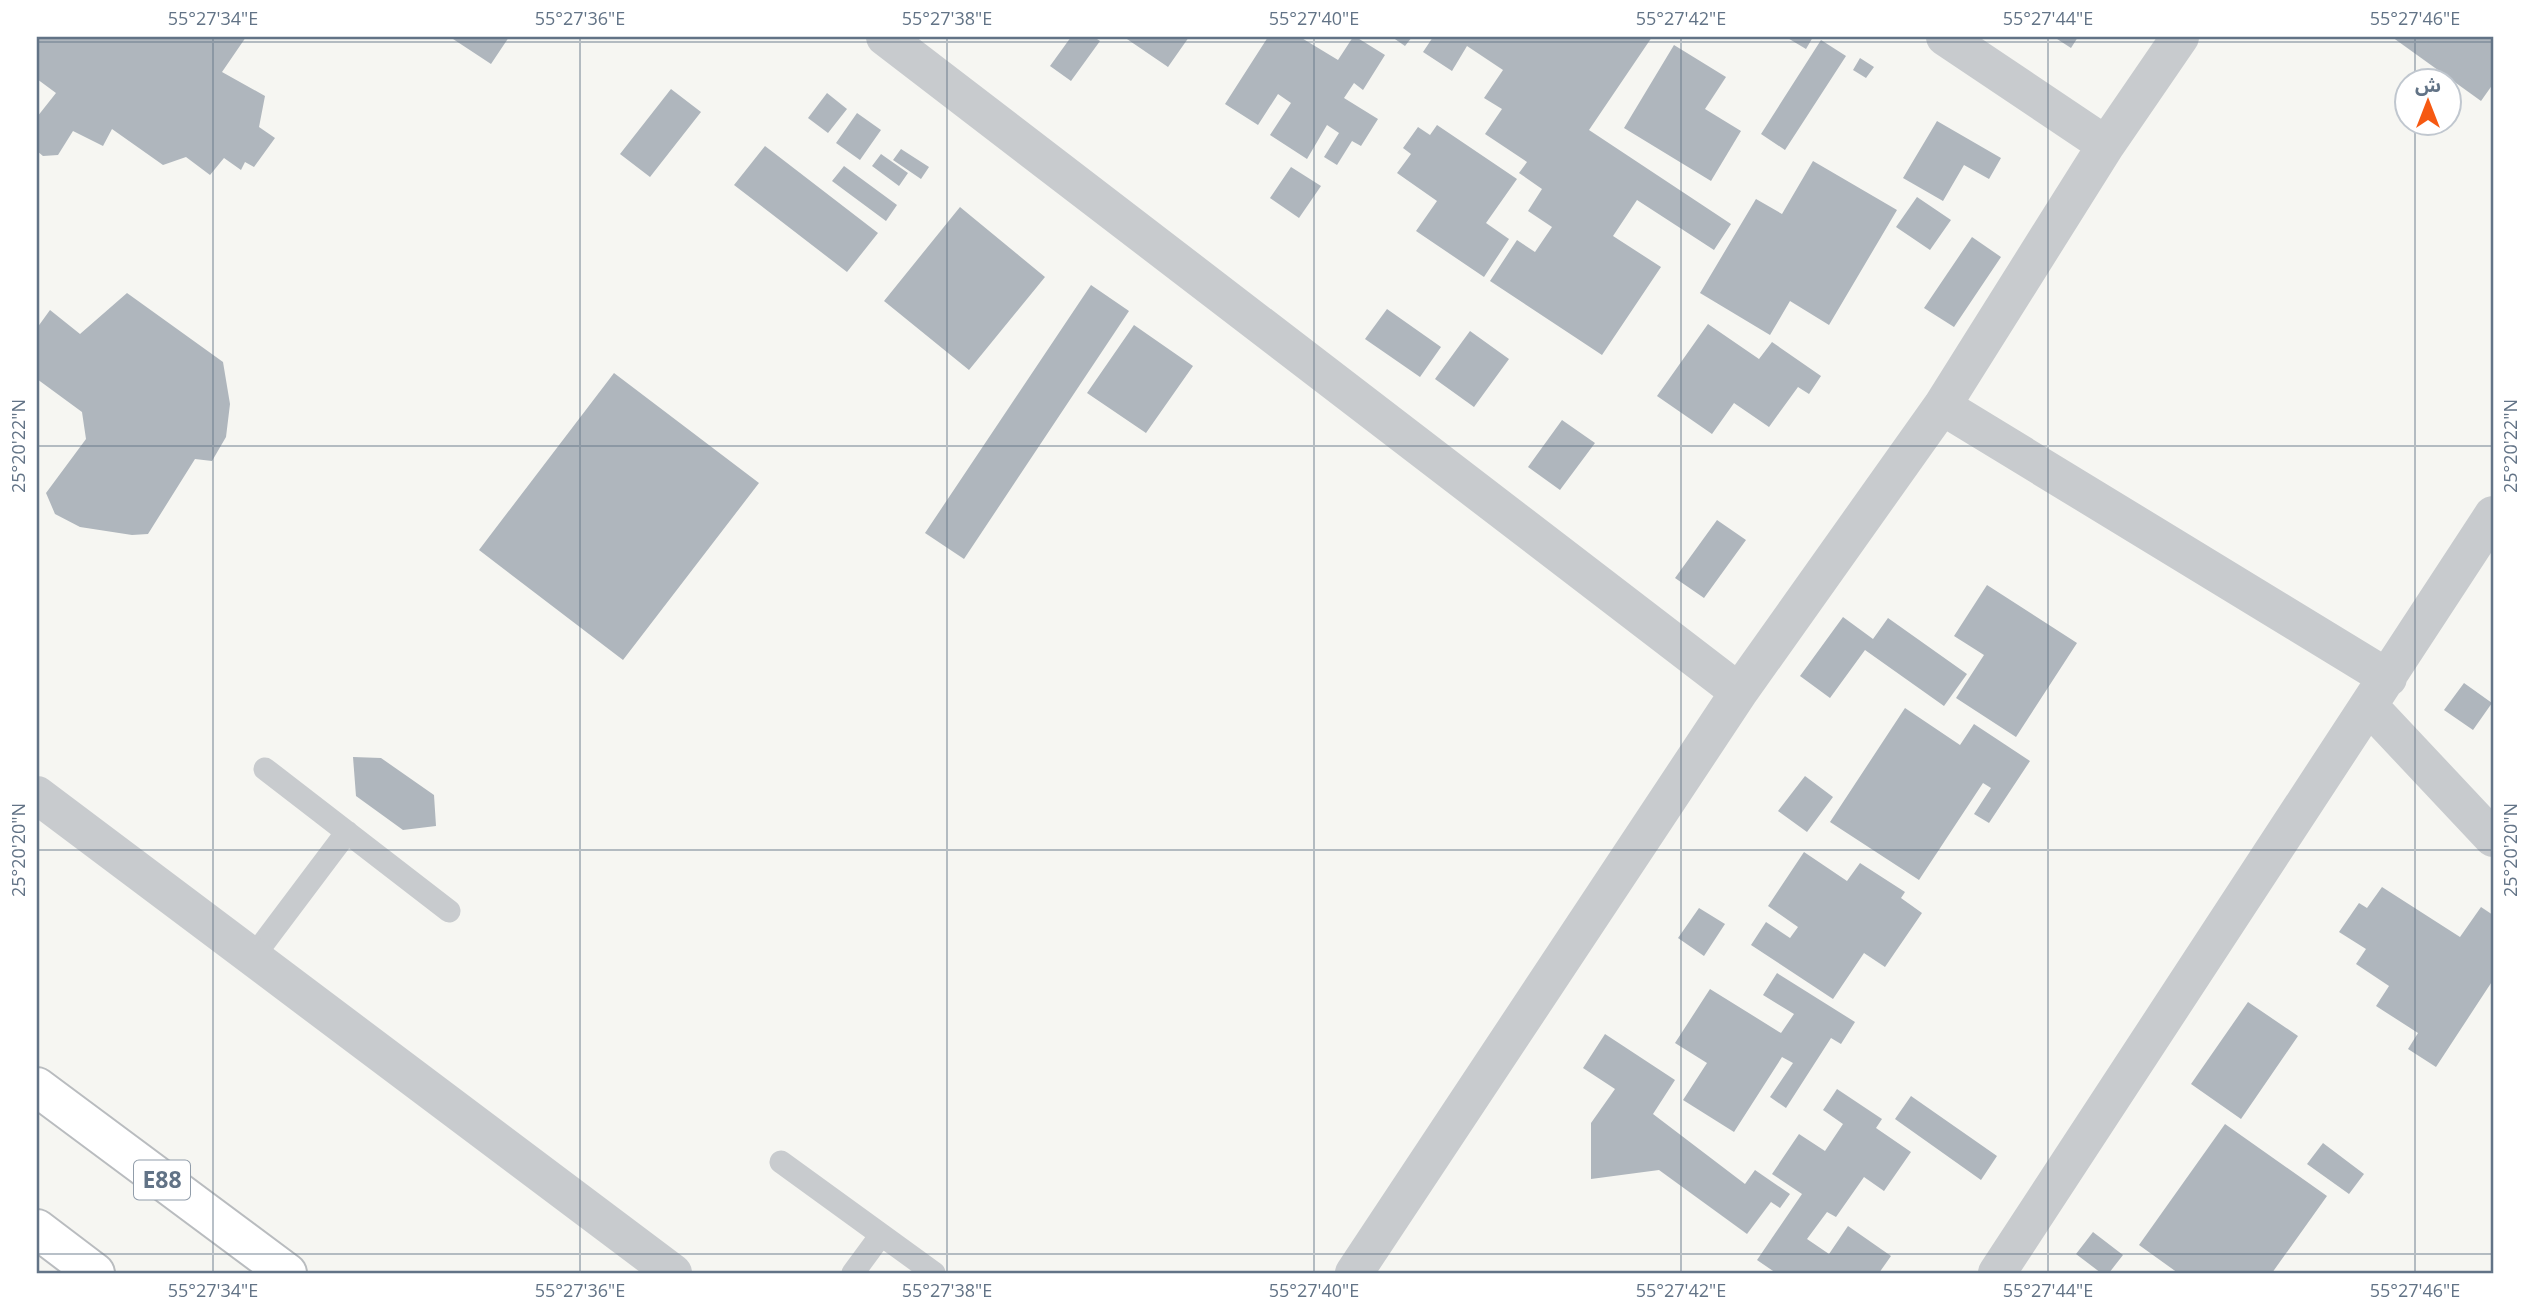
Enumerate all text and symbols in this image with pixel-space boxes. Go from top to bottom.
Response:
text: 55°27'34"E [168,6,258,30]
text: 55°27'36"E [535,6,625,30]
text: 55°27'38"E [902,6,992,30]
text: 55°27'40"E [1269,6,1359,30]
text: 55°27'42"E [1636,6,1726,30]
text: 55°27'44"E [2003,6,2093,30]
text: 55°27'46"E [2370,6,2460,30]
north arrow [2394,66,2464,136]
text: ش [2415,72,2441,98]
text: 25°20'22"N [6,399,30,493]
text: 25°20'22"N [2498,399,2522,493]
text: 25°20'20"N [6,803,30,897]
text: 25°20'20"N [2498,803,2522,897]
road number: E88 [134,1161,190,1200]
text: 55°27'34"E [168,1278,258,1302]
text: 55°27'36"E [535,1278,625,1302]
text: 55°27'38"E [902,1278,992,1302]
text: 55°27'40"E [1269,1278,1359,1302]
text: 55°27'42"E [1636,1278,1726,1302]
text: 55°27'44"E [2003,1278,2093,1302]
text: 55°27'46"E [2370,1278,2460,1302]

